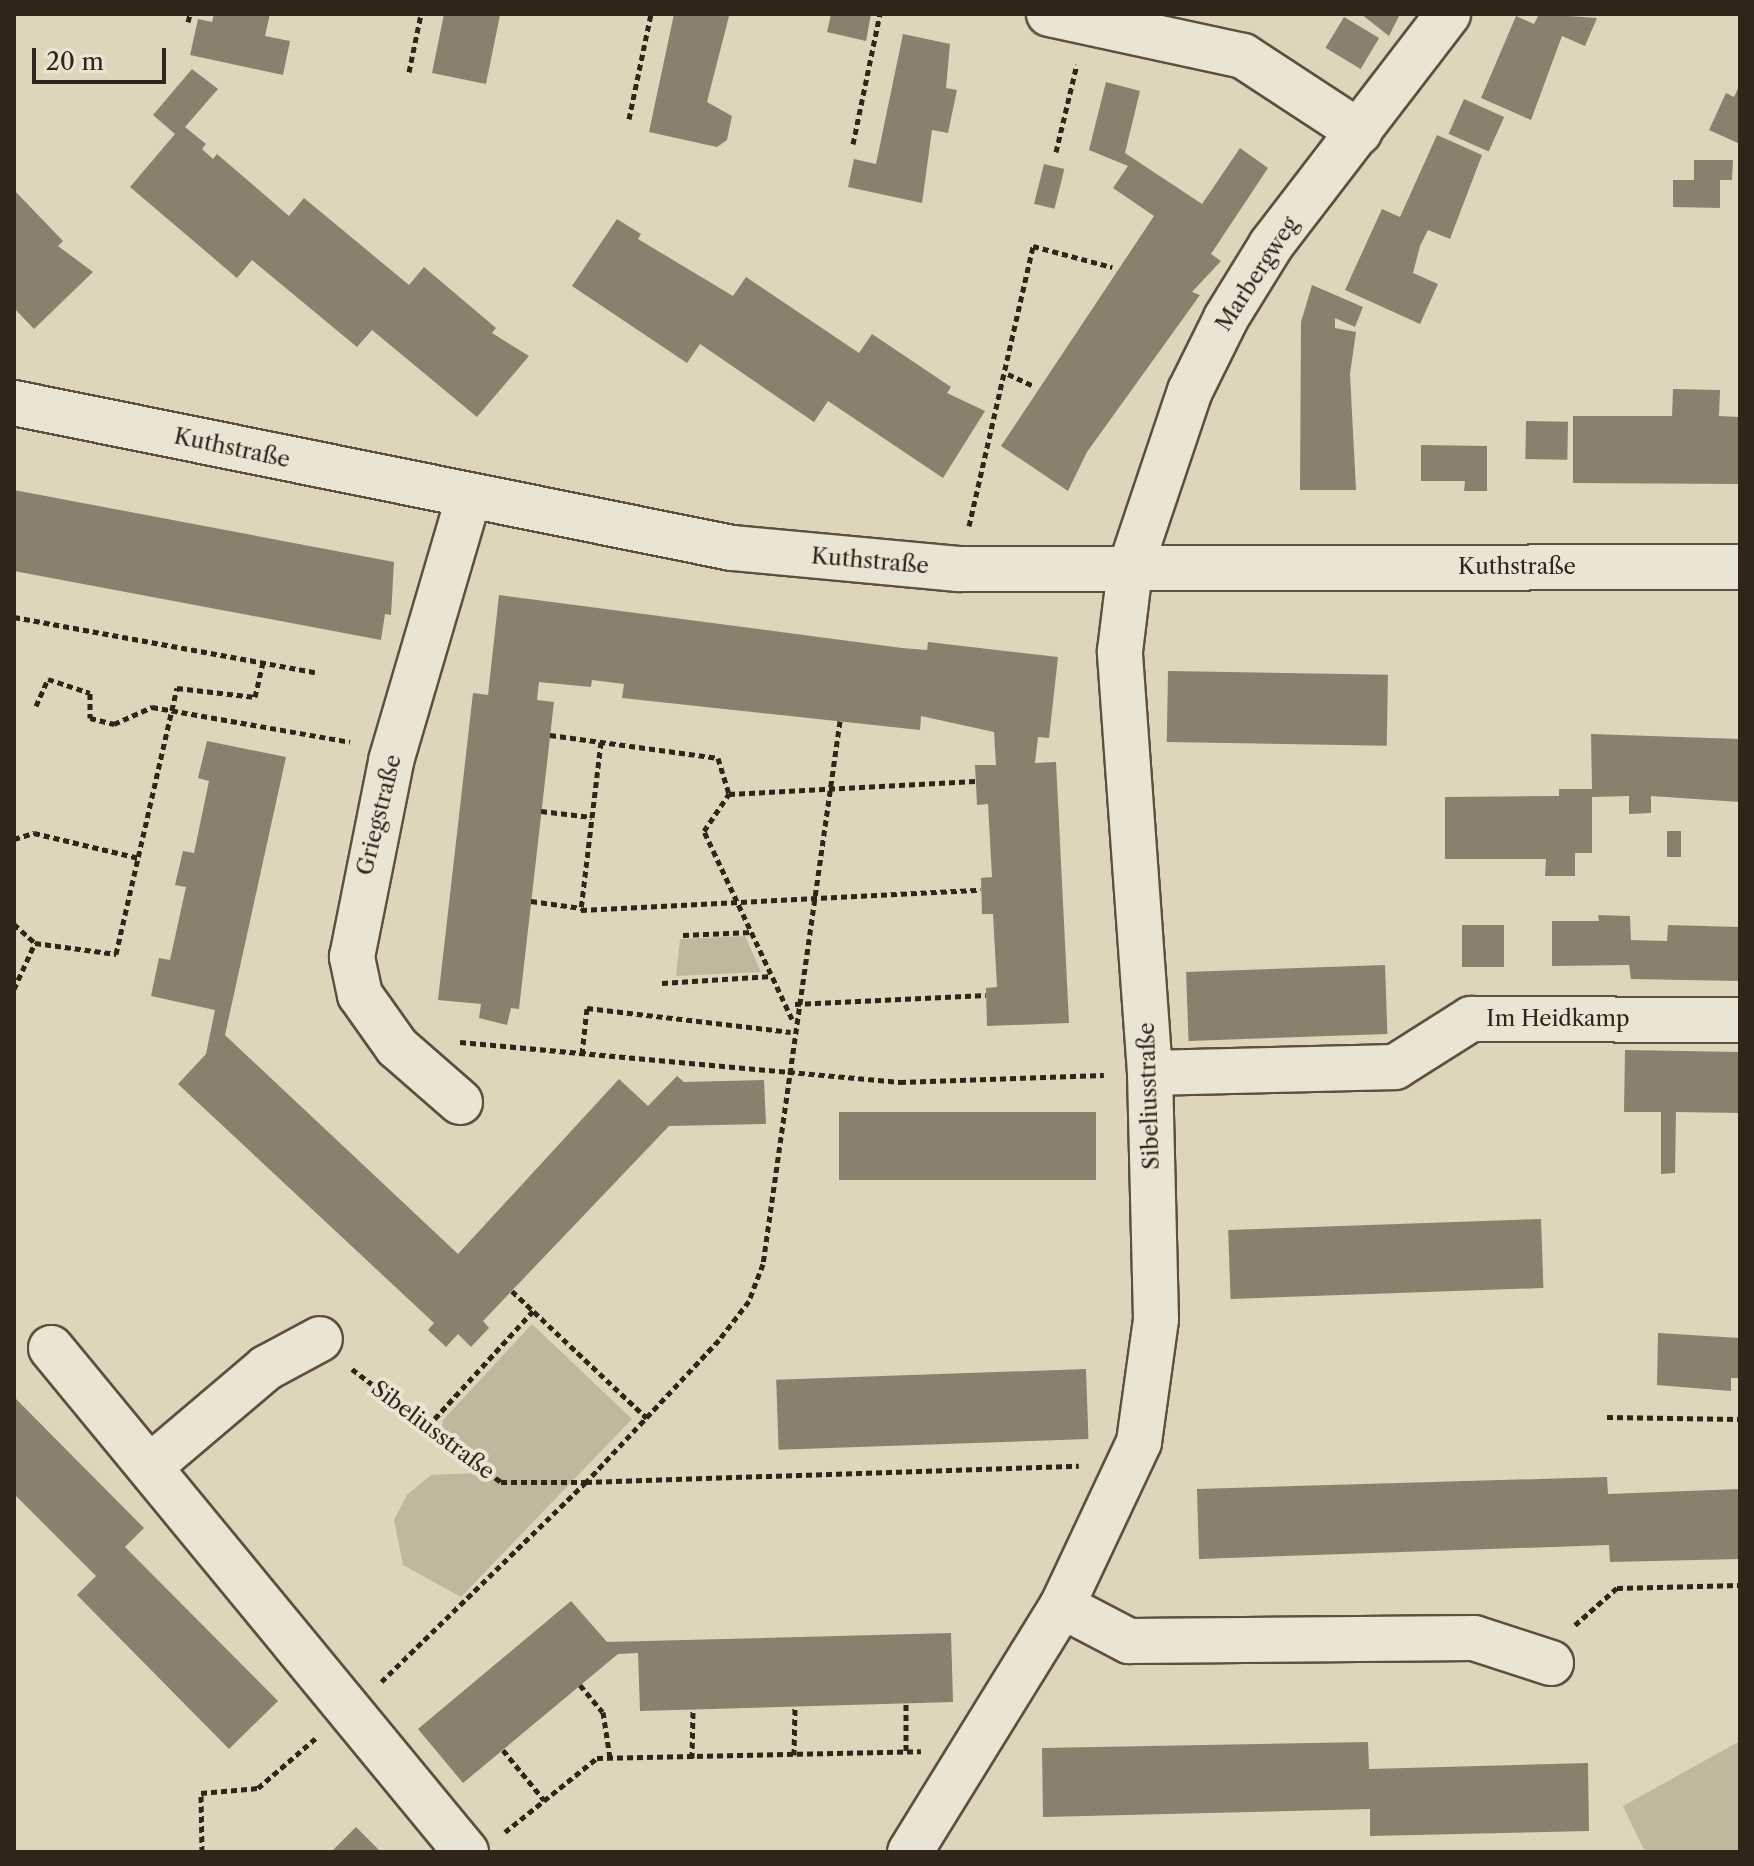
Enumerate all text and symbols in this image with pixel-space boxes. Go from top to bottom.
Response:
scale bar [36,32,170,82]
text: 20 m [46,47,104,76]
street label: Marbergweg [1210,212,1304,336]
street label: Kuthstraße [172,423,292,473]
street label: Kuthstraße [810,543,930,579]
street label: Kuthstraße [1458,554,1576,580]
street label: Griegstraße [351,752,407,878]
street label: Im Heidkamp [1486,1006,1630,1032]
street label: Sibeliusstraße [1133,1022,1165,1170]
street label: Sibeliusstraße [366,1375,500,1485]

